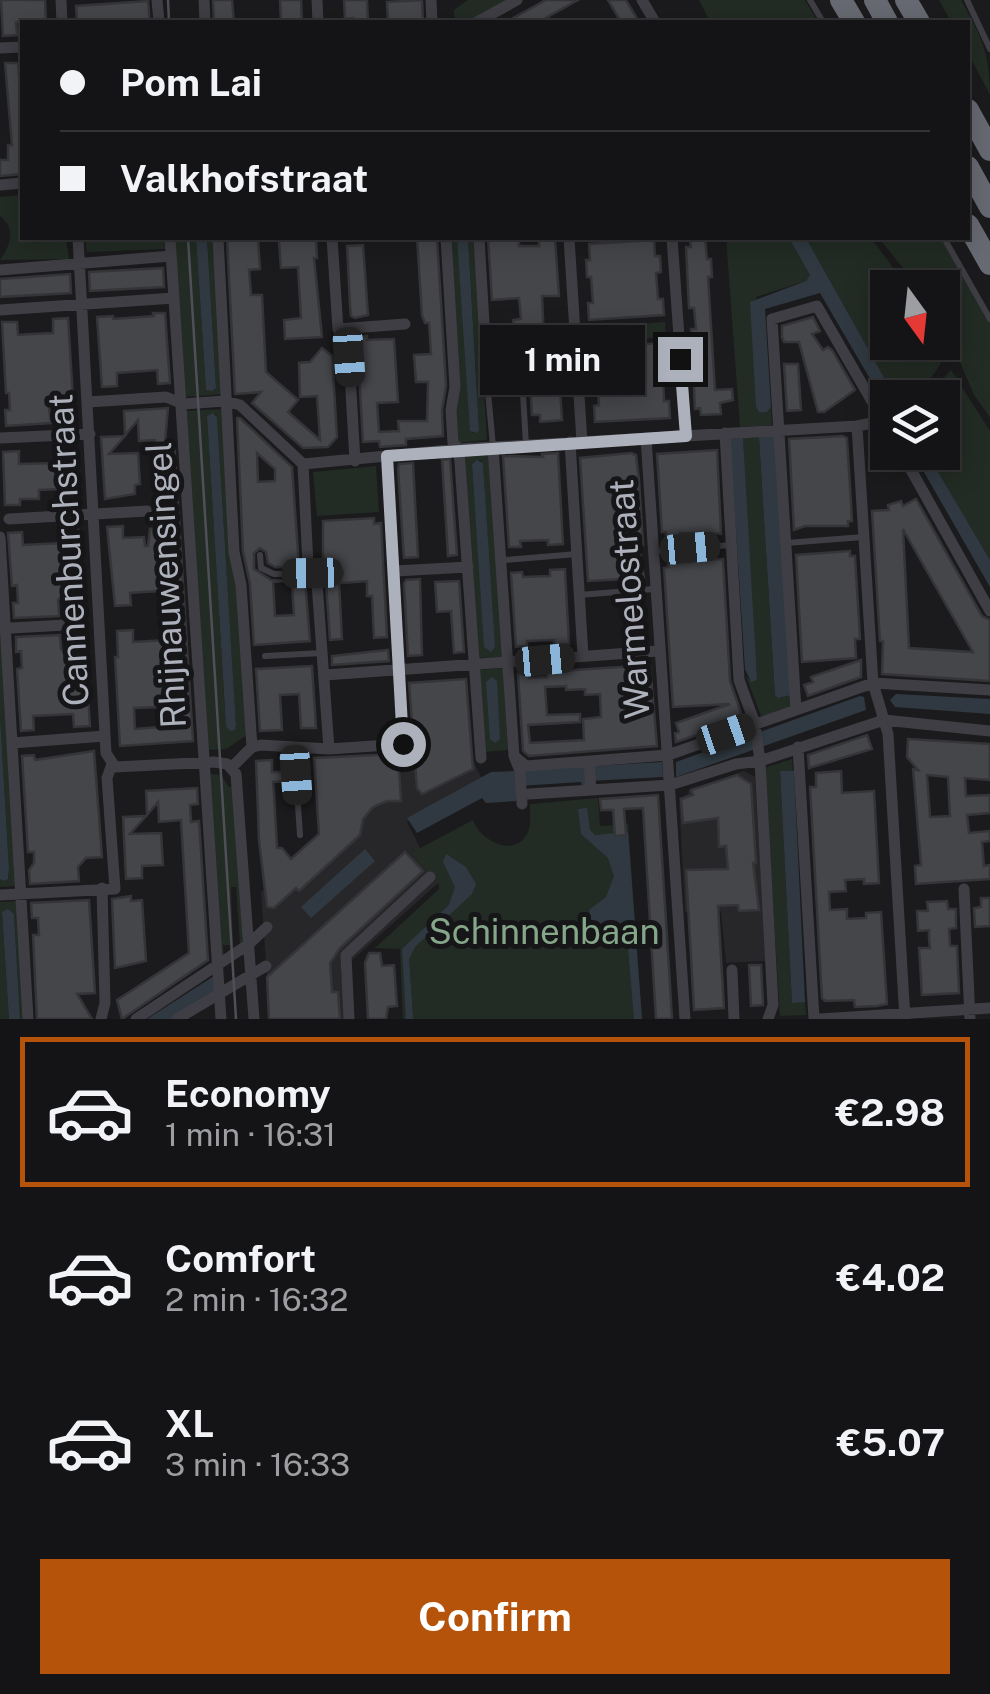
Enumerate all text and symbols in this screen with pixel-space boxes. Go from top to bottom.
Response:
text: Pom Lai [120,60,262,105]
text: Valkhofstraat [120,156,368,201]
north arrow [870,270,960,360]
map controls [870,270,960,470]
callout: 1 min [480,324,645,394]
car [332,326,366,388]
route end [658,337,703,382]
text: 1 min [524,341,601,378]
button: layers [870,380,960,470]
street label: Cannenburchstraat [39,393,97,707]
street label: Rhijnauwensingel [138,441,194,729]
street label: Warmelostraat [600,478,658,720]
car [659,530,721,566]
car [282,557,342,589]
car [514,642,576,678]
car [693,710,759,758]
route start [381,722,426,767]
car [279,744,313,806]
park label: Schinnenbaan [428,911,660,952]
icon: car [45,1067,135,1157]
text: Economy [165,1071,331,1116]
text: €2.98 [835,1090,945,1135]
text: 1 min · 16:31 [165,1116,336,1153]
icon: car [45,1232,135,1322]
text: Comfort [165,1236,316,1281]
text: €4.02 [836,1255,945,1300]
text: 2 min · 16:32 [165,1281,348,1318]
icon: car [45,1397,135,1487]
text: XL [165,1401,214,1446]
text: €5.07 [837,1420,945,1465]
text: 3 min · 16:33 [165,1446,350,1483]
button: Confirm [40,1559,950,1674]

